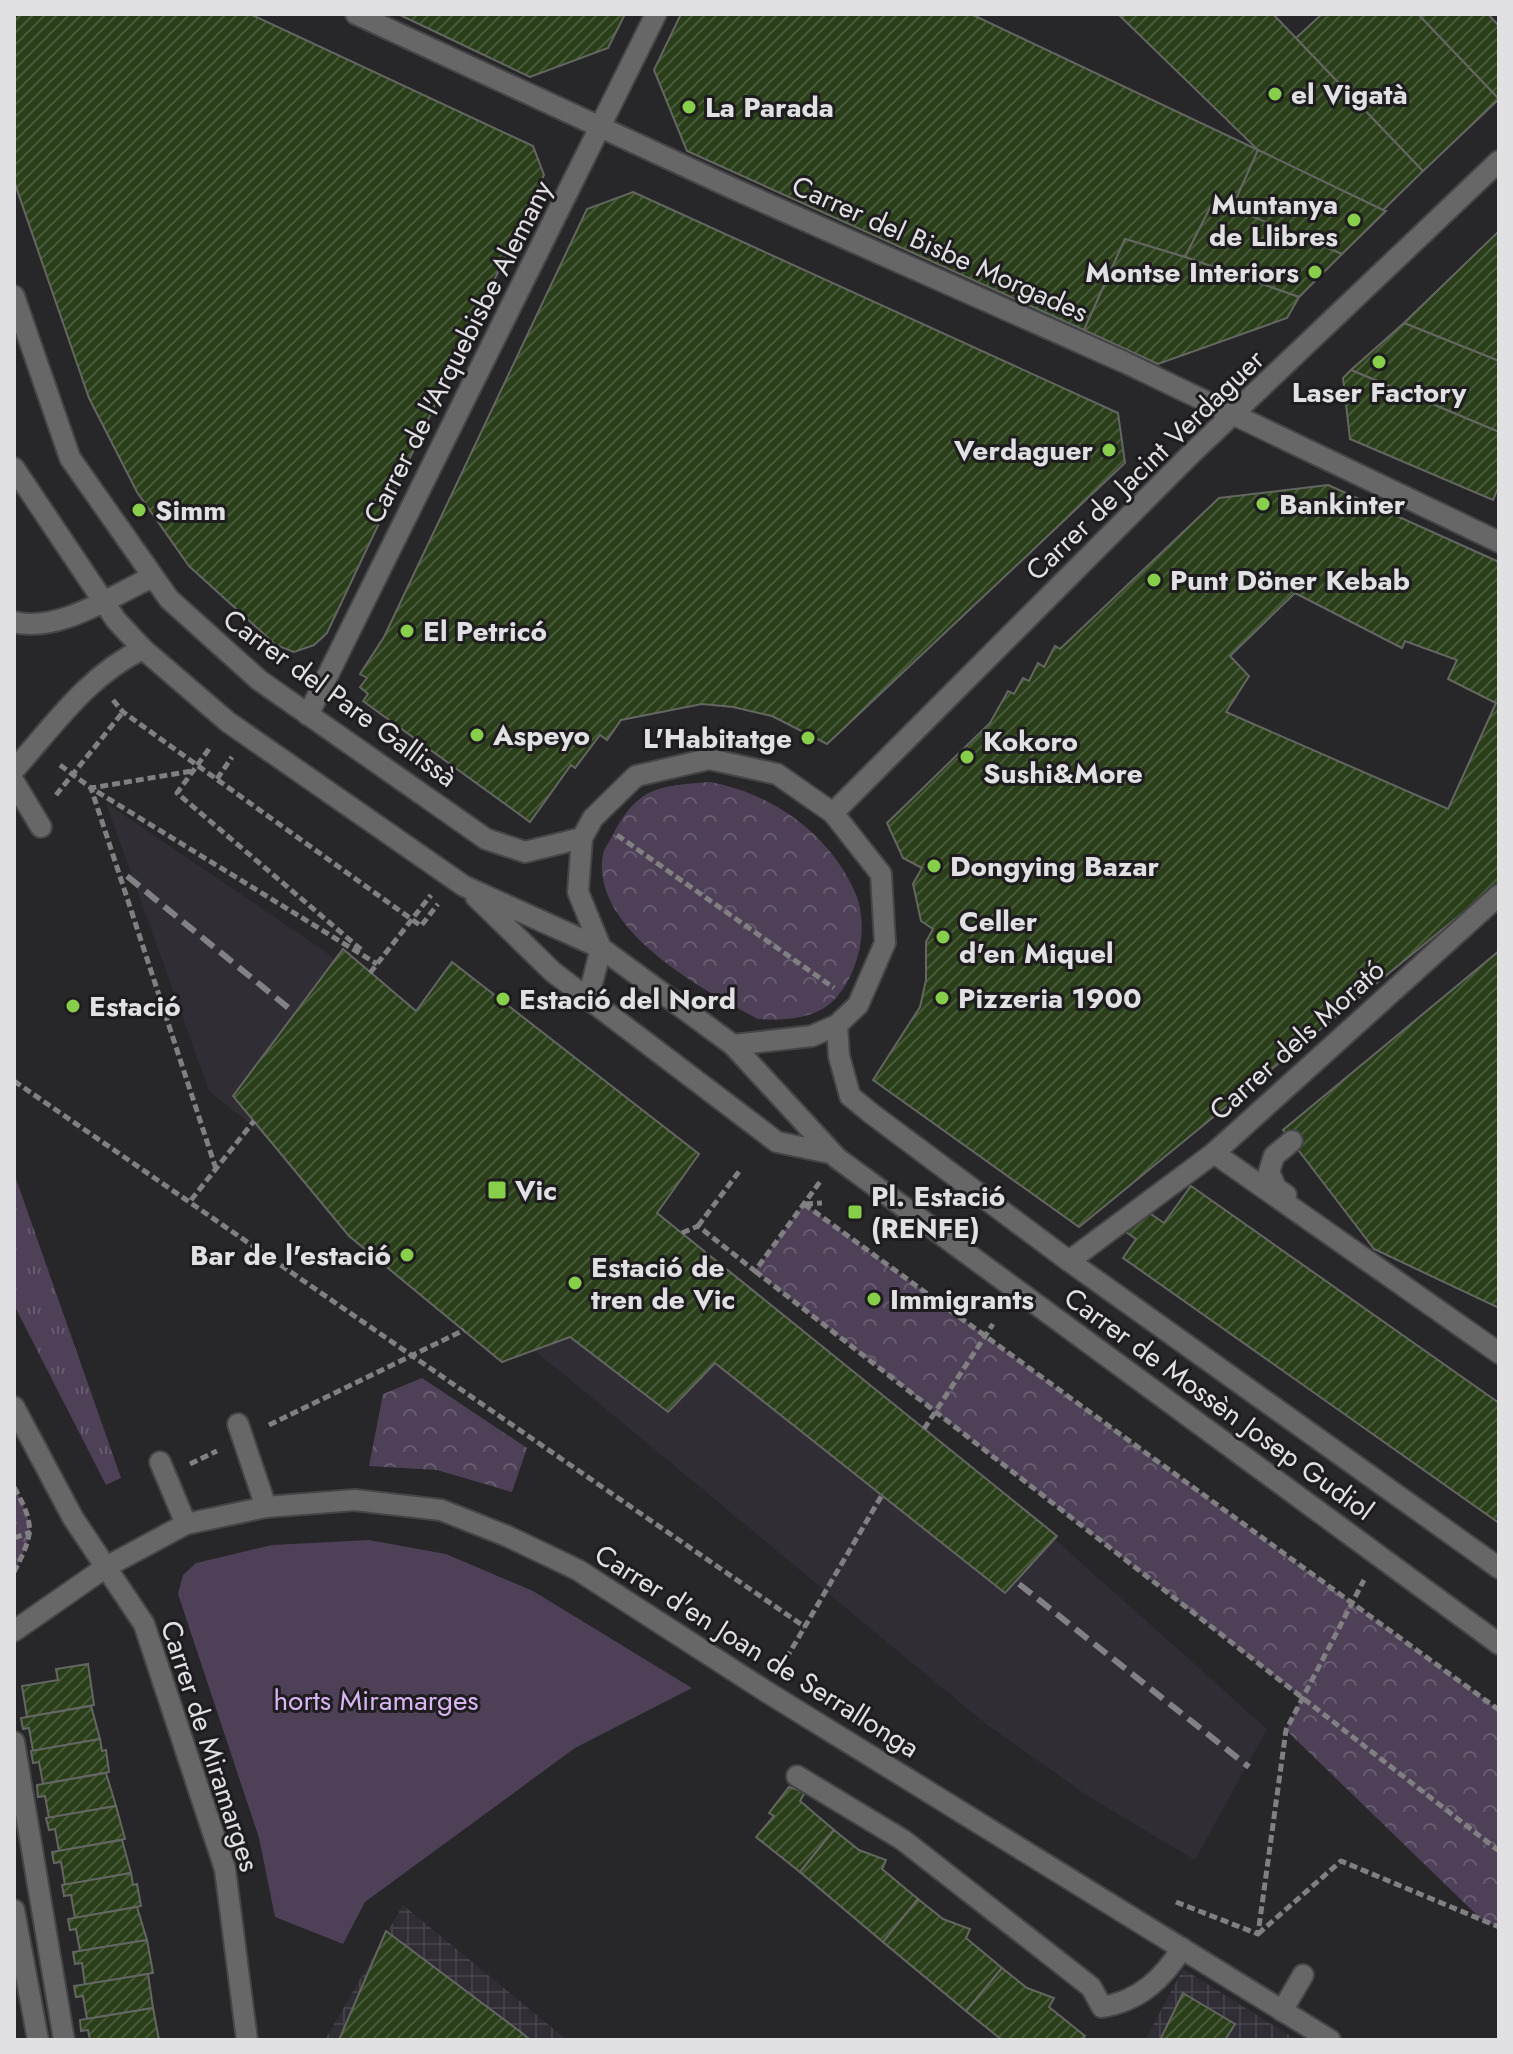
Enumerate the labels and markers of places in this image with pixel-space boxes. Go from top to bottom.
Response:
place label: el Vigatà [1291,74,1408,115]
marker: el Vigatà [1266,85,1284,103]
place label: La Parada [705,87,834,128]
marker: La Parada [680,98,698,116]
place label: Muntanya de Llibres [1209,184,1338,257]
marker: Muntanya de Llibres [1345,211,1363,229]
place label: Montse Interiors [1085,252,1299,293]
marker: Montse Interiors [1306,263,1324,281]
marker: Laser Factory [1370,353,1388,371]
place label: Laser Factory [1292,372,1467,413]
place label: Verdaguer [953,430,1093,471]
marker: Verdaguer [1100,441,1118,459]
place label: Bankinter [1279,484,1406,525]
place label: Simm [155,490,226,531]
marker: Bankinter [1254,495,1272,513]
marker: Simm [130,501,148,519]
place label: Punt Döner Kebab [1170,560,1410,601]
marker: Punt Döner Kebab [1145,571,1163,589]
place label: El Petricó [423,611,547,652]
marker: El Petricó [398,622,416,640]
place label: Aspeyo [492,715,590,756]
place label: L'Habitatge [643,718,792,759]
place label: Kokoro Sushi&More [983,721,1143,794]
marker: Aspeyo [468,726,486,744]
marker: L'Habitatge [799,729,817,747]
marker: Kokoro Sushi&More [958,748,976,766]
place label: Dongying Bazar [950,846,1160,887]
marker: Dongying Bazar [925,857,943,875]
place label: Celler d'en Miquel [959,901,1114,974]
marker: Celler d'en Miquel [934,928,952,946]
place label: Pizzeria 1900 [958,978,1142,1019]
place label: Estació del Nord [519,979,736,1020]
place label: Estació [89,986,181,1027]
marker: Pizzeria 1900 [933,989,951,1007]
marker: Estació del Nord [494,990,512,1008]
marker: Estació [64,997,82,1015]
place label: Vic [514,1170,557,1211]
place label: Pl. Estació (RENFE) [871,1176,1005,1249]
marker: Vic [486,1179,508,1201]
marker: Pl. Estació (RENFE) [846,1203,864,1221]
place label: Bar de l'estació [190,1235,391,1276]
marker: Bar de l'estació [398,1246,416,1264]
place label: Estació de tren de Vic [591,1247,735,1320]
marker: Estació de tren de Vic [566,1274,584,1292]
place label: Immigrants [890,1279,1034,1320]
marker: Immigrants [865,1290,883,1308]

